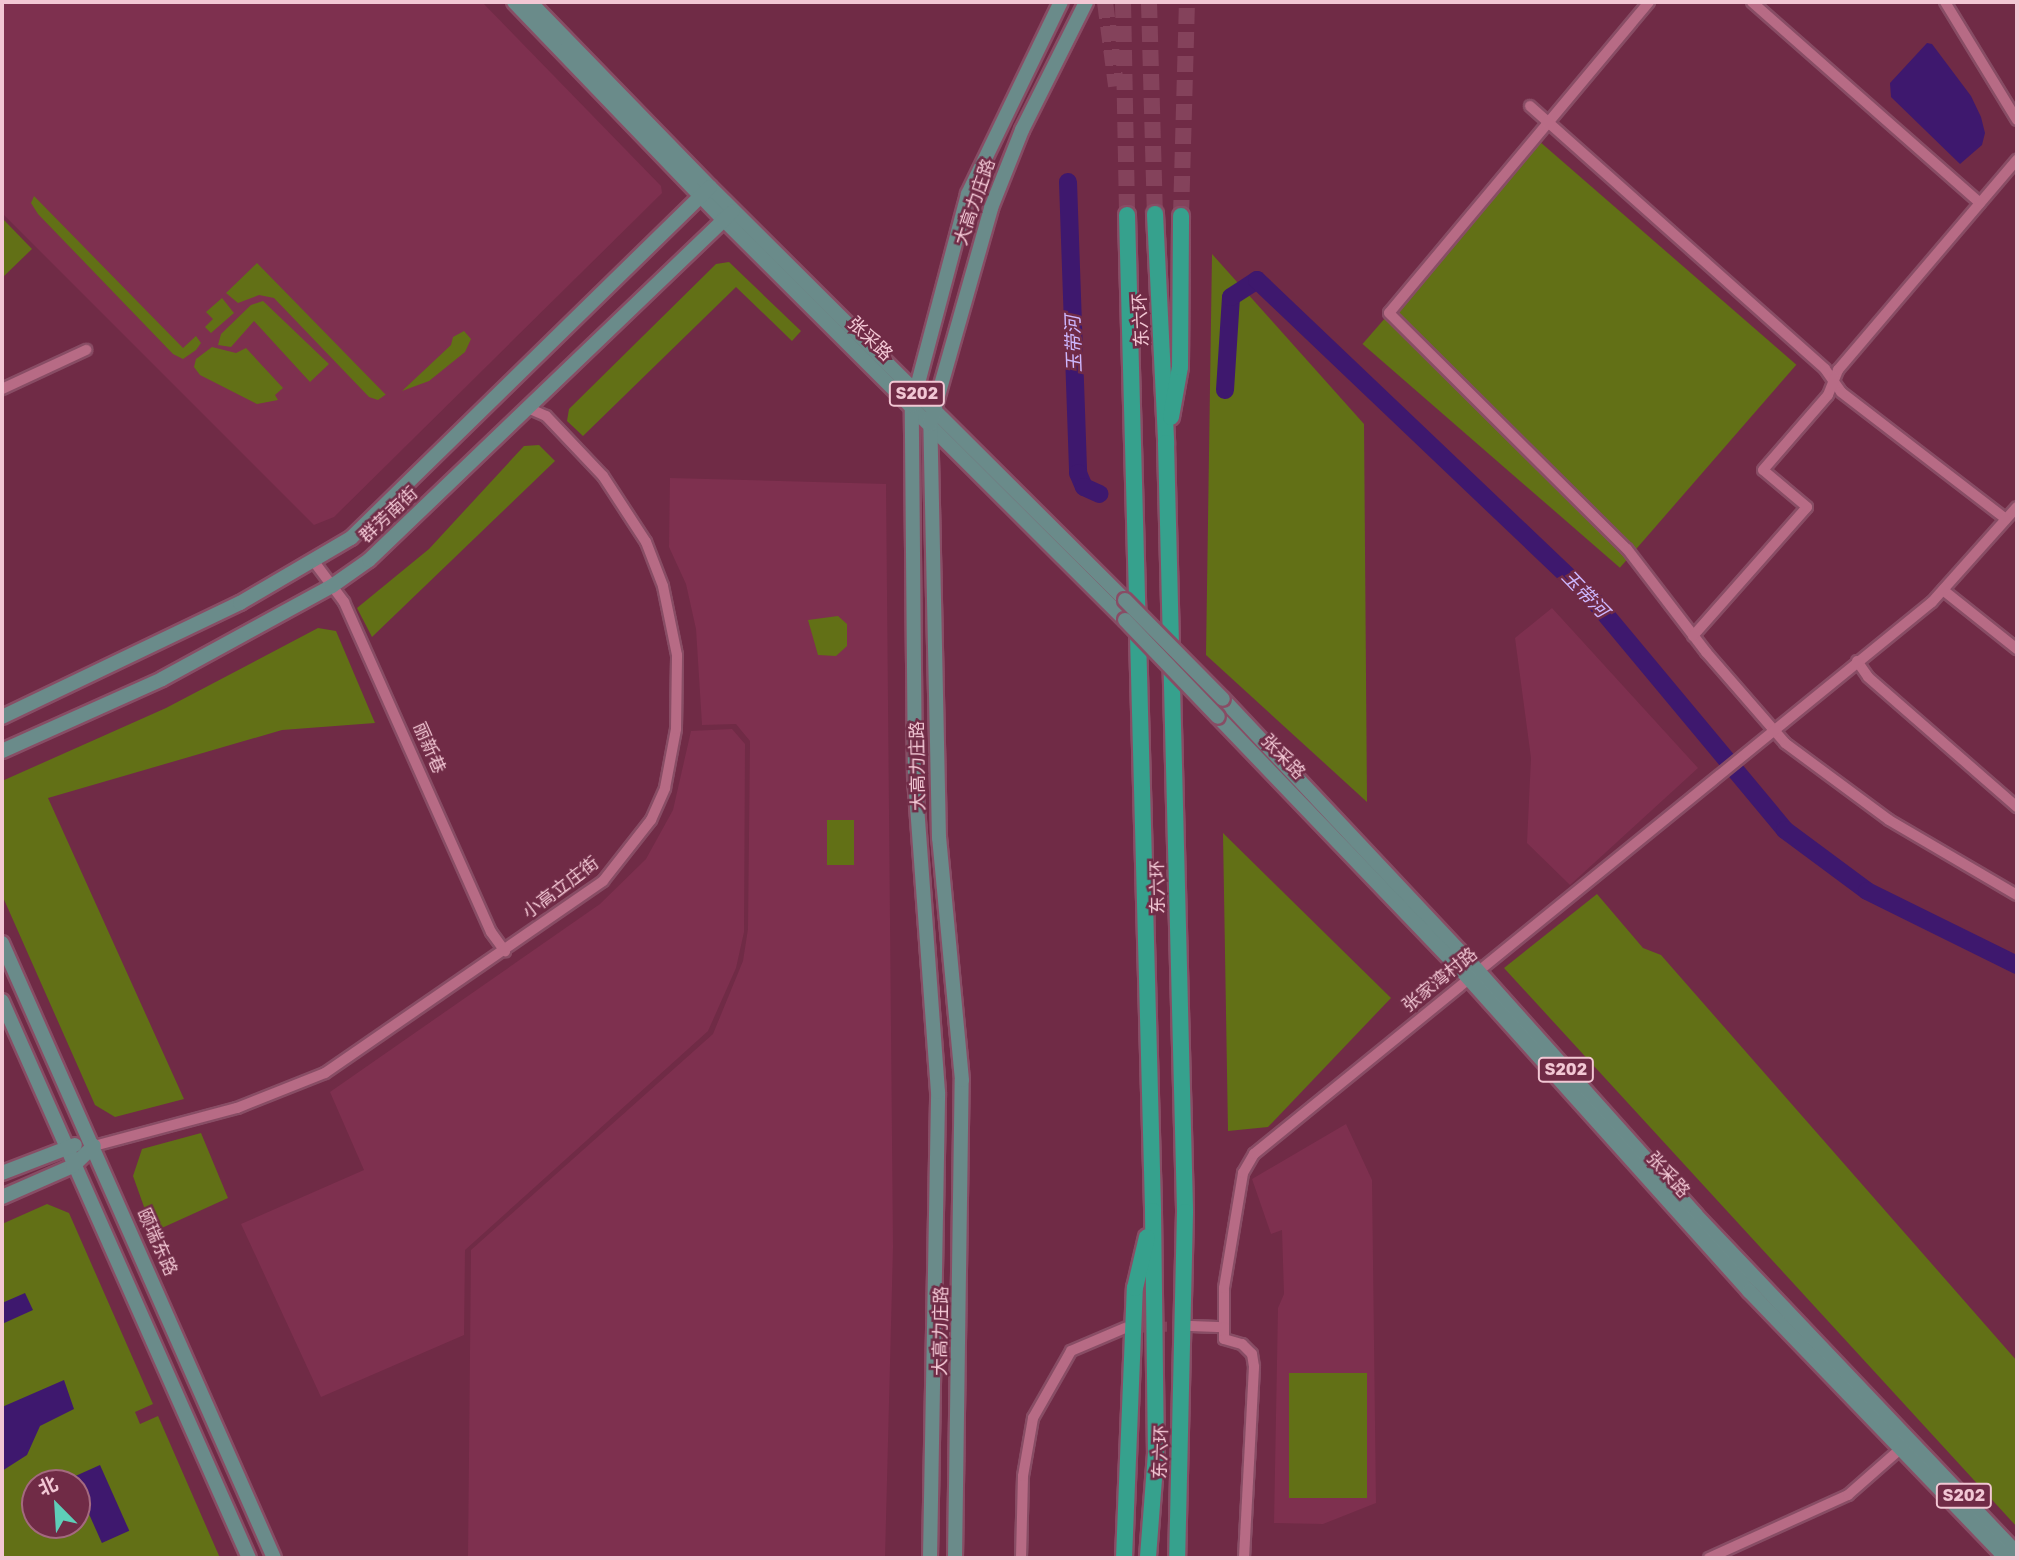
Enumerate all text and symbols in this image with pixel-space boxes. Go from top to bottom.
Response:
street label: 大高力庄路 [950,156,1000,248]
street label: 东六环 [1129,292,1153,348]
street label: 张采路 [843,312,897,366]
water label: 玉带河 [1062,315,1086,373]
road number: S202 [887,382,947,406]
street label: 群芳南街 [355,483,423,547]
water label: 玉带河 [1557,566,1613,622]
street label: 丽新巷 [408,719,450,777]
street label: 大高力庄路 [906,721,930,811]
street label: 张采路 [1256,730,1310,784]
street label: 小高立庄街 [519,852,603,924]
street label: 东六环 [1147,860,1169,914]
street label: 张家湾村路 [1398,943,1482,1017]
road number: S202 [1536,1058,1596,1082]
street label: 张采路 [1642,1148,1694,1202]
street label: 颐瑞东路 [132,1205,182,1279]
street label: 大高力庄路 [929,1286,953,1376]
street label: 东六环 [1149,1425,1173,1479]
north arrow [21,1469,91,1539]
text: 北 [35,1472,61,1501]
road number: S202 [1934,1484,1994,1508]

